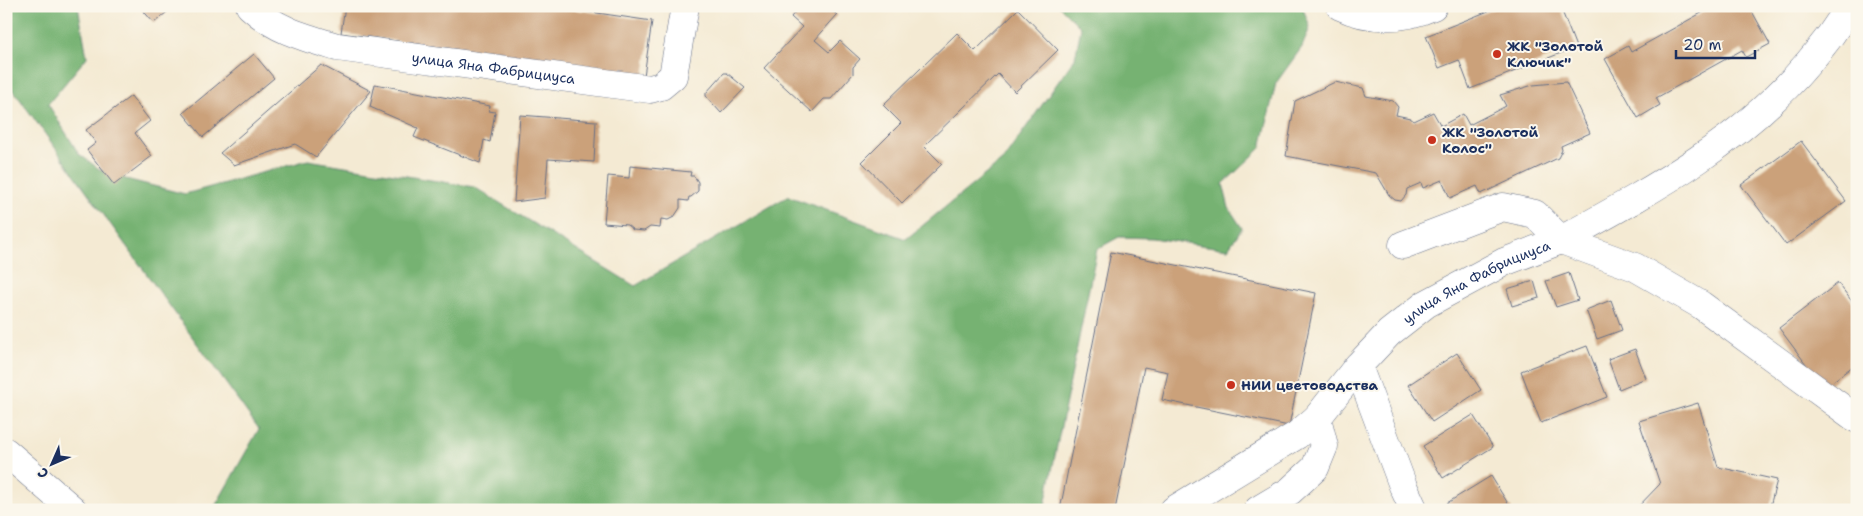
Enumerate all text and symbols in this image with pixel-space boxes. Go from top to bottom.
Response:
scale bar [1676,28,1754,60]
text: 20 m [1683,35,1722,55]
place label: ЖК "Золотой Ключик" [1507,37,1603,71]
street label: улица Яна Фабрициуса [411,48,576,88]
marker: ЖК "Золотой Ключик" [1491,48,1503,60]
place label: ЖК "Золотой Колос" [1442,123,1538,157]
marker: ЖК "Золотой Колос" [1426,134,1438,146]
street label: улица Яна Фабрициуса [1399,236,1553,328]
place label: НИИ цветоводства [1241,376,1379,394]
marker: НИИ цветоводства [1225,379,1237,391]
north arrow [28,438,78,488]
text: С [33,464,52,483]

